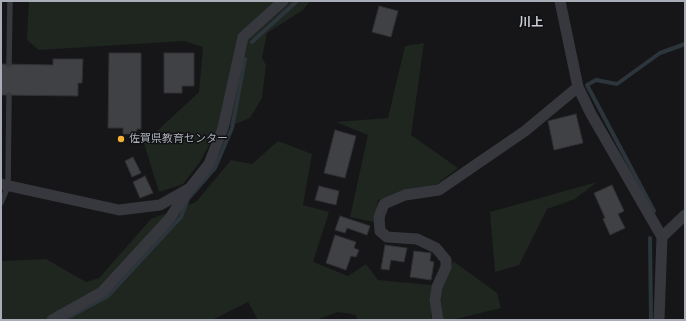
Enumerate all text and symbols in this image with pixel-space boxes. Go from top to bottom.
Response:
district label: 川上 [519,15,543,29]
place label: 佐賀県教育センター [129,132,228,146]
marker: 佐賀県教育センター [116,134,126,144]

